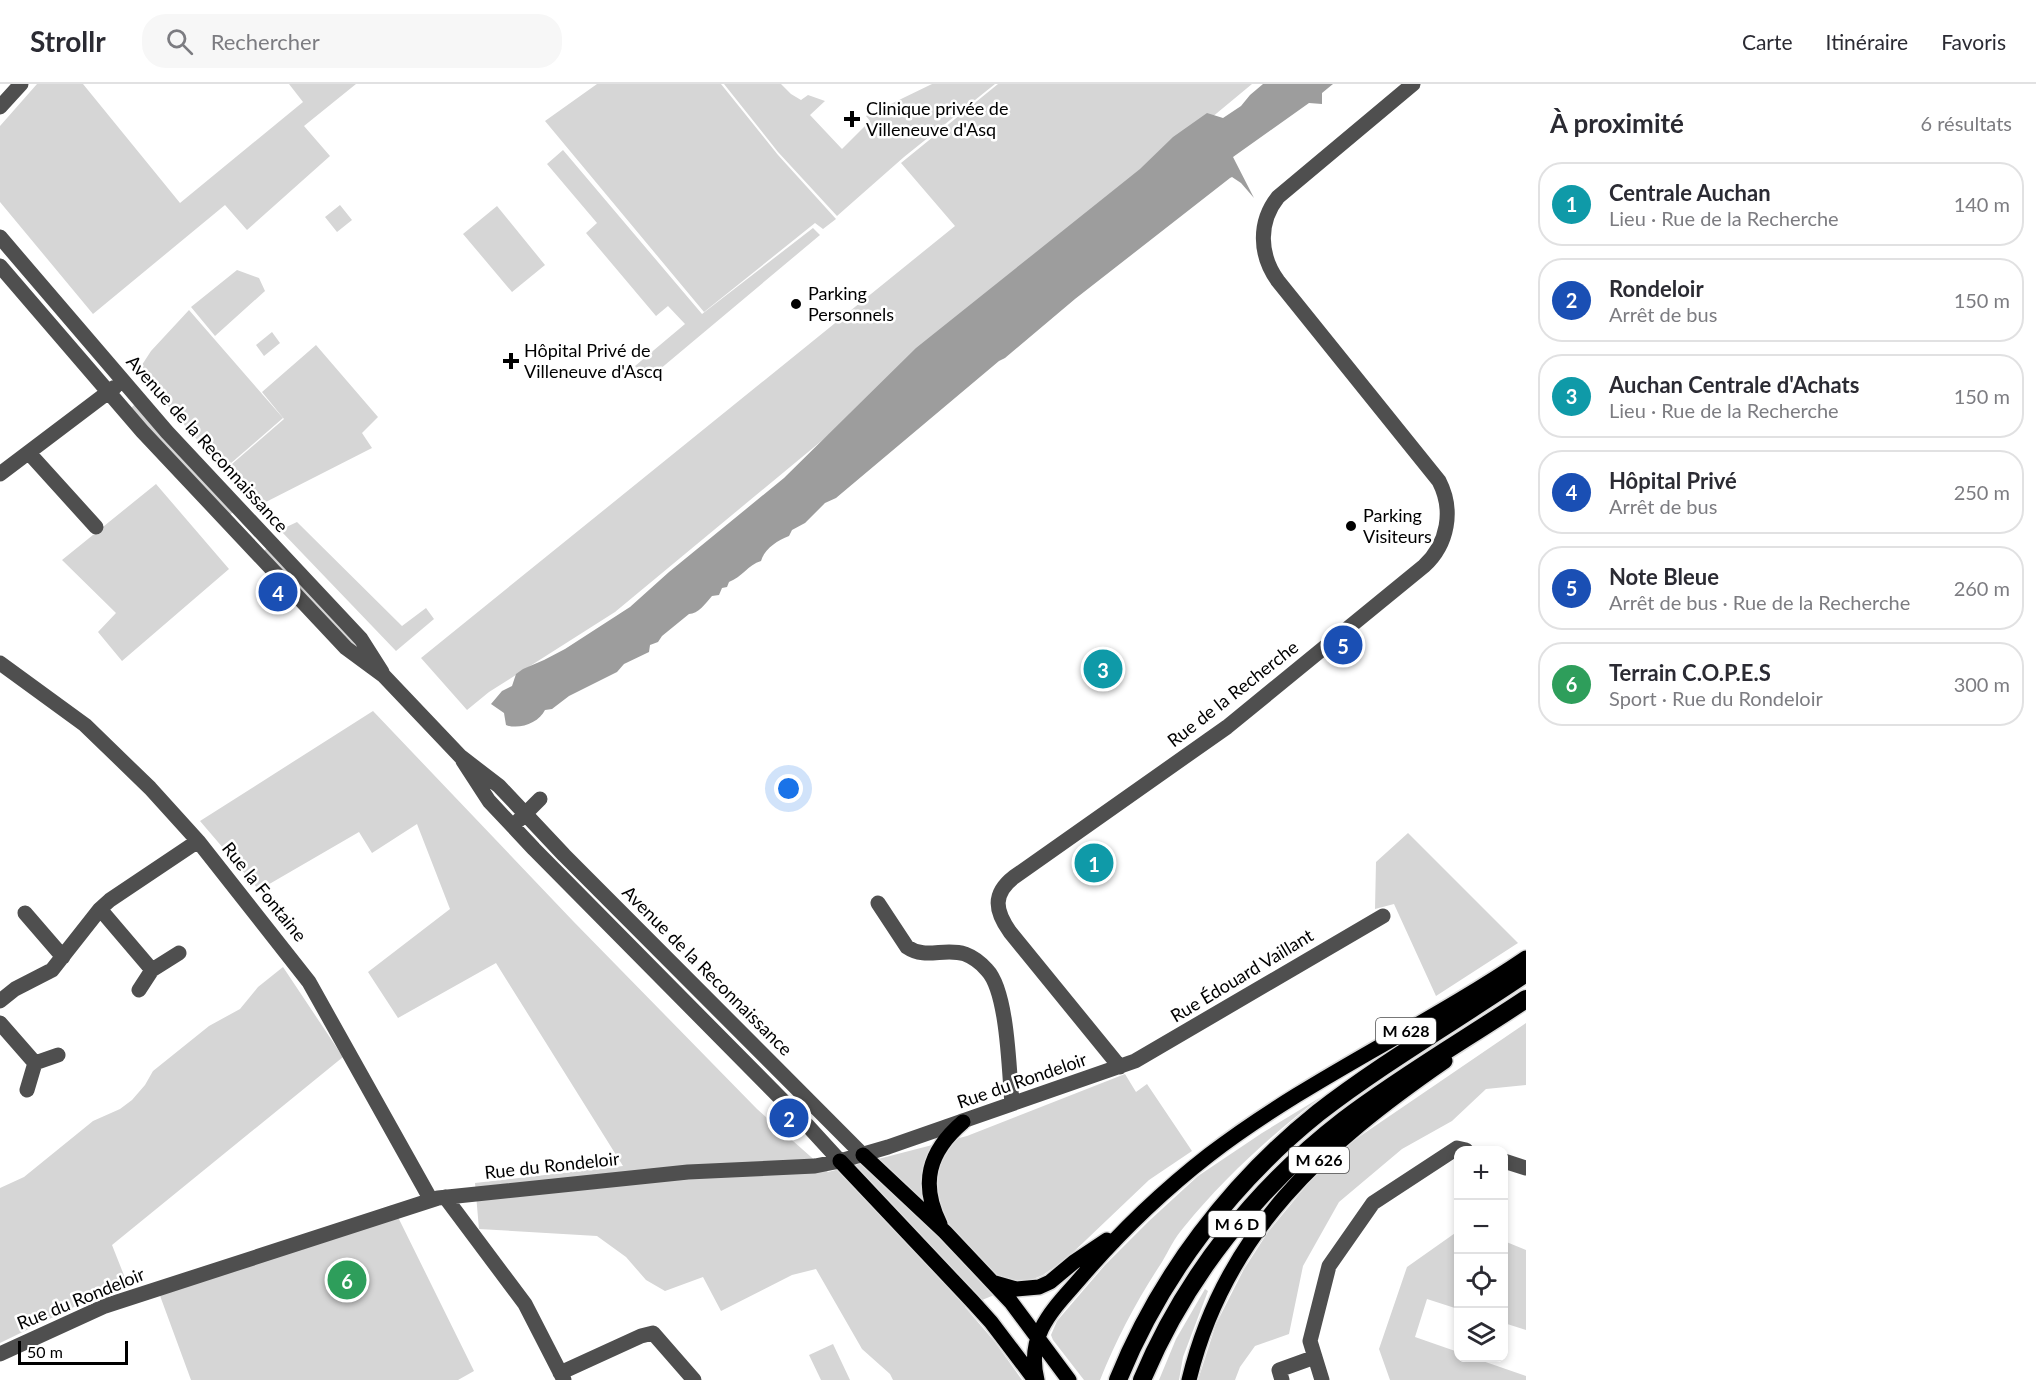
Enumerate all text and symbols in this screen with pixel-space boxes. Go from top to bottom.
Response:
search box [142,14,562,68]
text: Strollr [30,24,106,58]
icon: search [163,25,196,58]
text: Rechercher [211,28,320,55]
text: Carte [1742,29,1793,54]
text: Itinéraire [1826,29,1908,54]
text: Favoris [1941,29,2006,54]
place label: Clinique privée de Villeneuve d'Asq [866,97,1008,140]
text: À proximité [1550,107,1684,139]
marker: Clinique privée de Villeneuve d'Asq [843,110,861,128]
text: 6 résultats [1921,111,2012,135]
text: Centrale Auchan [1609,179,1771,206]
text: 1 [1566,192,1577,216]
text: 140 m [1954,192,2010,216]
text: Lieu · Rue de la Recherche [1609,206,1839,230]
text: Rondeloir [1609,275,1704,302]
place label: Parking Personnels [808,282,894,325]
text: 2 [1566,288,1577,312]
text: 150 m [1954,288,2010,312]
marker: Parking Personnels [789,297,803,311]
text: Arrêt de bus [1609,302,1717,326]
place label: Hôpital Privé de Villeneuve d'Ascq [524,339,663,382]
street label: Avenue de la Reconnaissance [122,350,293,536]
marker: Hôpital Privé de Villeneuve d'Ascq [502,352,520,370]
text: Auchan Centrale d'Achats [1609,371,1859,398]
text: 3 [1566,384,1577,408]
text: 150 m [1954,384,2010,408]
text: Lieu · Rue de la Recherche [1609,398,1839,422]
text: Hôpital Privé [1609,467,1737,494]
text: 4 [1566,480,1577,504]
text: 250 m [1954,480,2010,504]
text: Arrêt de bus [1609,494,1717,518]
place label: Parking Visiteurs [1363,504,1432,547]
marker: Parking Visiteurs [1344,519,1358,533]
text: Note Bleue [1609,563,1719,590]
pin: 4 [258,570,298,614]
text: 5 [1566,576,1577,600]
text: 260 m [1954,576,2010,600]
text: Arrêt de bus · Rue de la Recherche [1609,590,1910,614]
pin: 5 [1324,622,1362,668]
street label: Rue de la Recherche [1163,635,1302,751]
pin: 3 [1084,646,1122,692]
text: Terrain C.O.P.E.S [1609,659,1771,686]
text: 6 [1566,672,1577,696]
text: 300 m [1954,672,2010,696]
text: Sport · Rue du Rondeloir [1609,686,1823,710]
your location [774,774,803,803]
street label: Rue la Fontaine [218,837,312,946]
pin: 1 [1074,840,1114,886]
street label: Avenue de la Reconnaissance [618,881,797,1060]
street label: Rue Édouard Vaillant [1166,924,1317,1026]
road number: M 628 [1376,1018,1436,1044]
street label: Rue du Rondeloir [954,1047,1090,1113]
pin: 2 [770,1096,808,1140]
map controls [1454,1146,1508,1362]
button: + [1454,1146,1508,1200]
street label: Rue du Rondeloir [483,1147,621,1183]
road number: M 626 [1289,1147,1349,1173]
button: − [1454,1200,1508,1254]
road number: M 6 D [1208,1211,1266,1237]
button: locate [1454,1254,1508,1308]
pin: 6 [328,1258,366,1302]
street label: Rue du Rondeloir [14,1262,148,1334]
button: layers [1454,1308,1508,1362]
scale bar [18,1338,128,1366]
text: 50 m [27,1342,63,1361]

